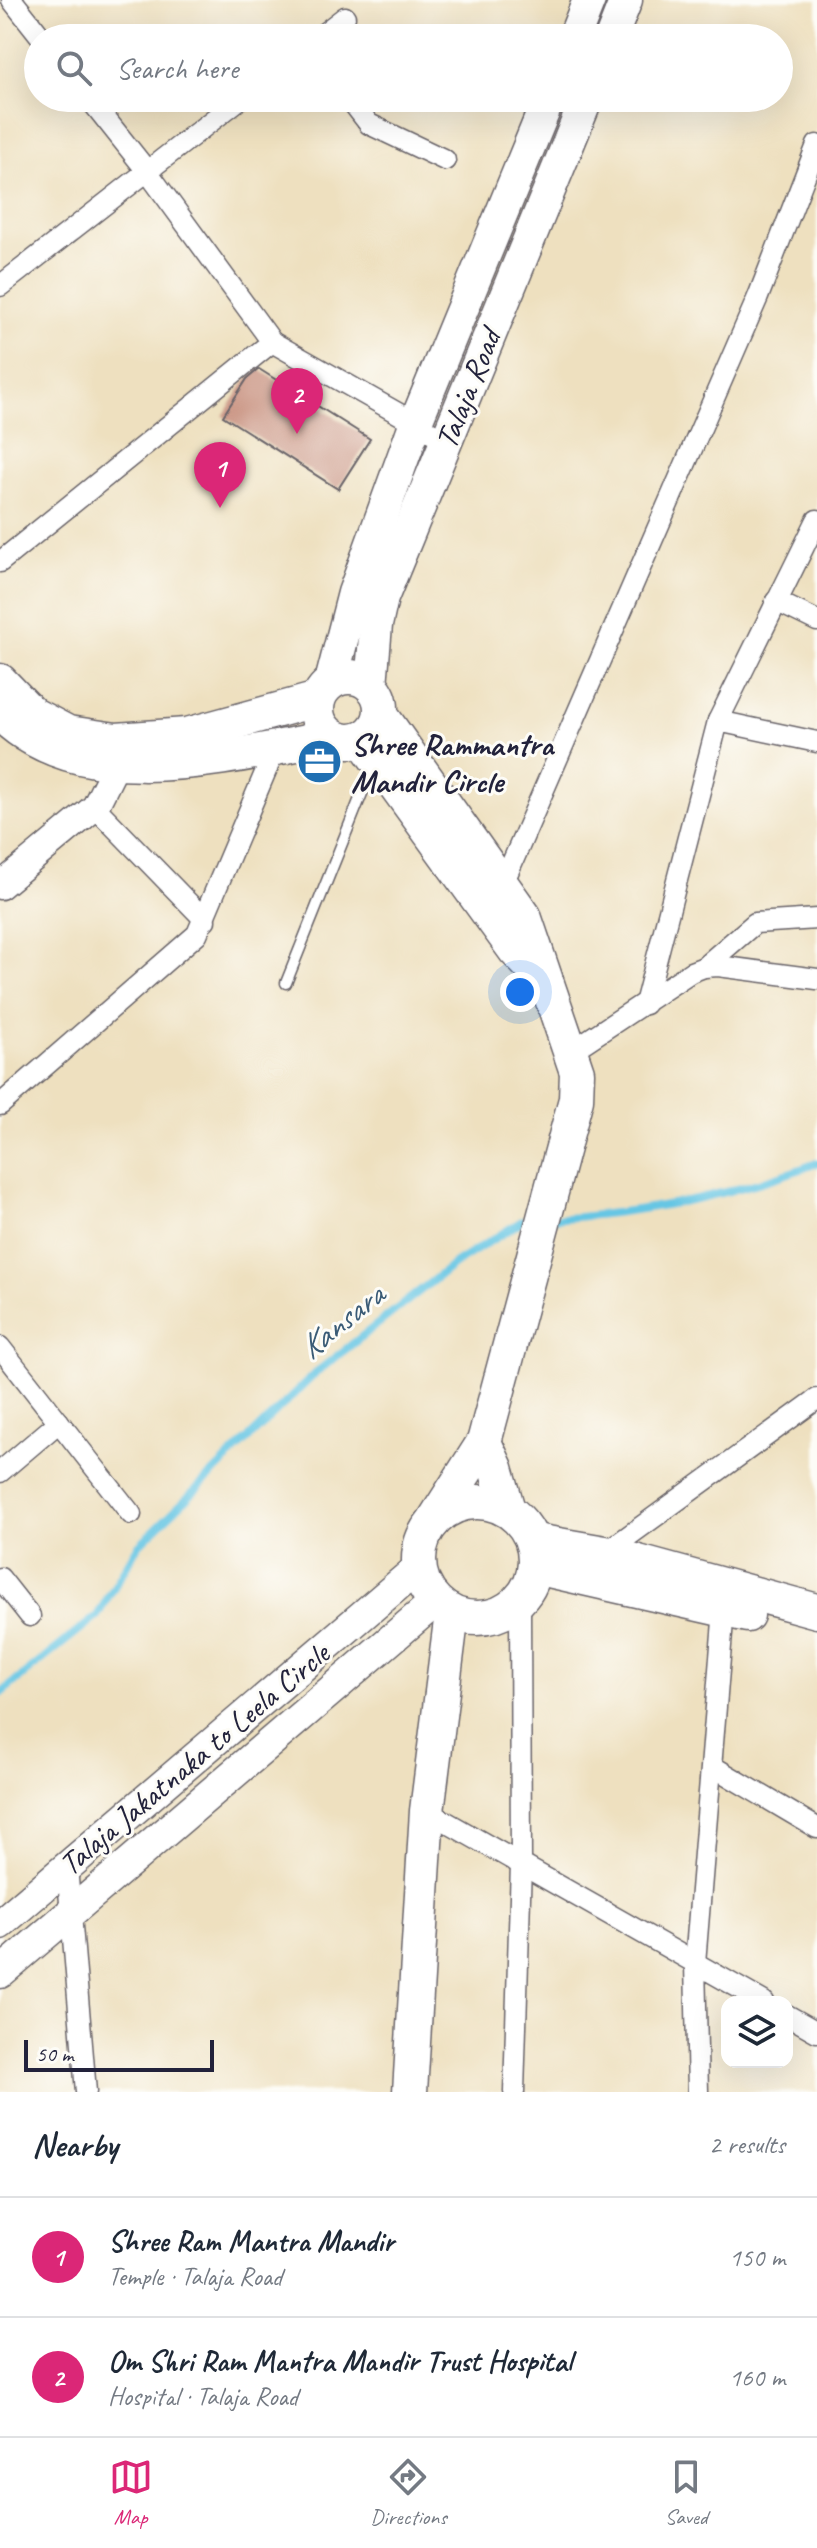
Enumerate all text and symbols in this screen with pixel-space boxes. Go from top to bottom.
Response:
search box [24,24,793,112]
icon: search [52,46,96,90]
text: Search here [116,49,238,87]
street label: Talaja Road [426,319,512,455]
pin: 2 [271,368,323,434]
pin: 1 [194,442,246,508]
place label: Shree Rammantra Mandir Circle [351,724,556,802]
office icon: Shree Rammantra Mandir Circle [296,738,344,786]
your location [500,972,540,1012]
water label: Kansara [290,1271,395,1368]
street label: Talaja Jakatnaka to Leela Circle [50,1632,340,1884]
map controls [721,1996,793,2068]
button: layers [721,1996,793,2068]
scale bar [24,2036,214,2072]
text: 50 m [36,2040,73,2068]
text: Nearby [32,2123,118,2166]
text: 2 results [709,2128,785,2161]
text: Shree Ram Mantra Mandir [108,2222,394,2260]
text: 1 [52,2241,64,2274]
text: 150 m [729,2241,785,2274]
text: Temple · Talaja Road [108,2260,282,2293]
text: Om Shri Ram Mantra Mandir Trust Hospital [108,2342,572,2380]
text: 2 [52,2361,64,2394]
text: 160 m [729,2361,785,2394]
text: Hospital · Talaja Road [108,2380,298,2413]
tab: Map [109,2455,153,2531]
tab: Directions [370,2455,447,2531]
tab: Saved [664,2455,708,2531]

